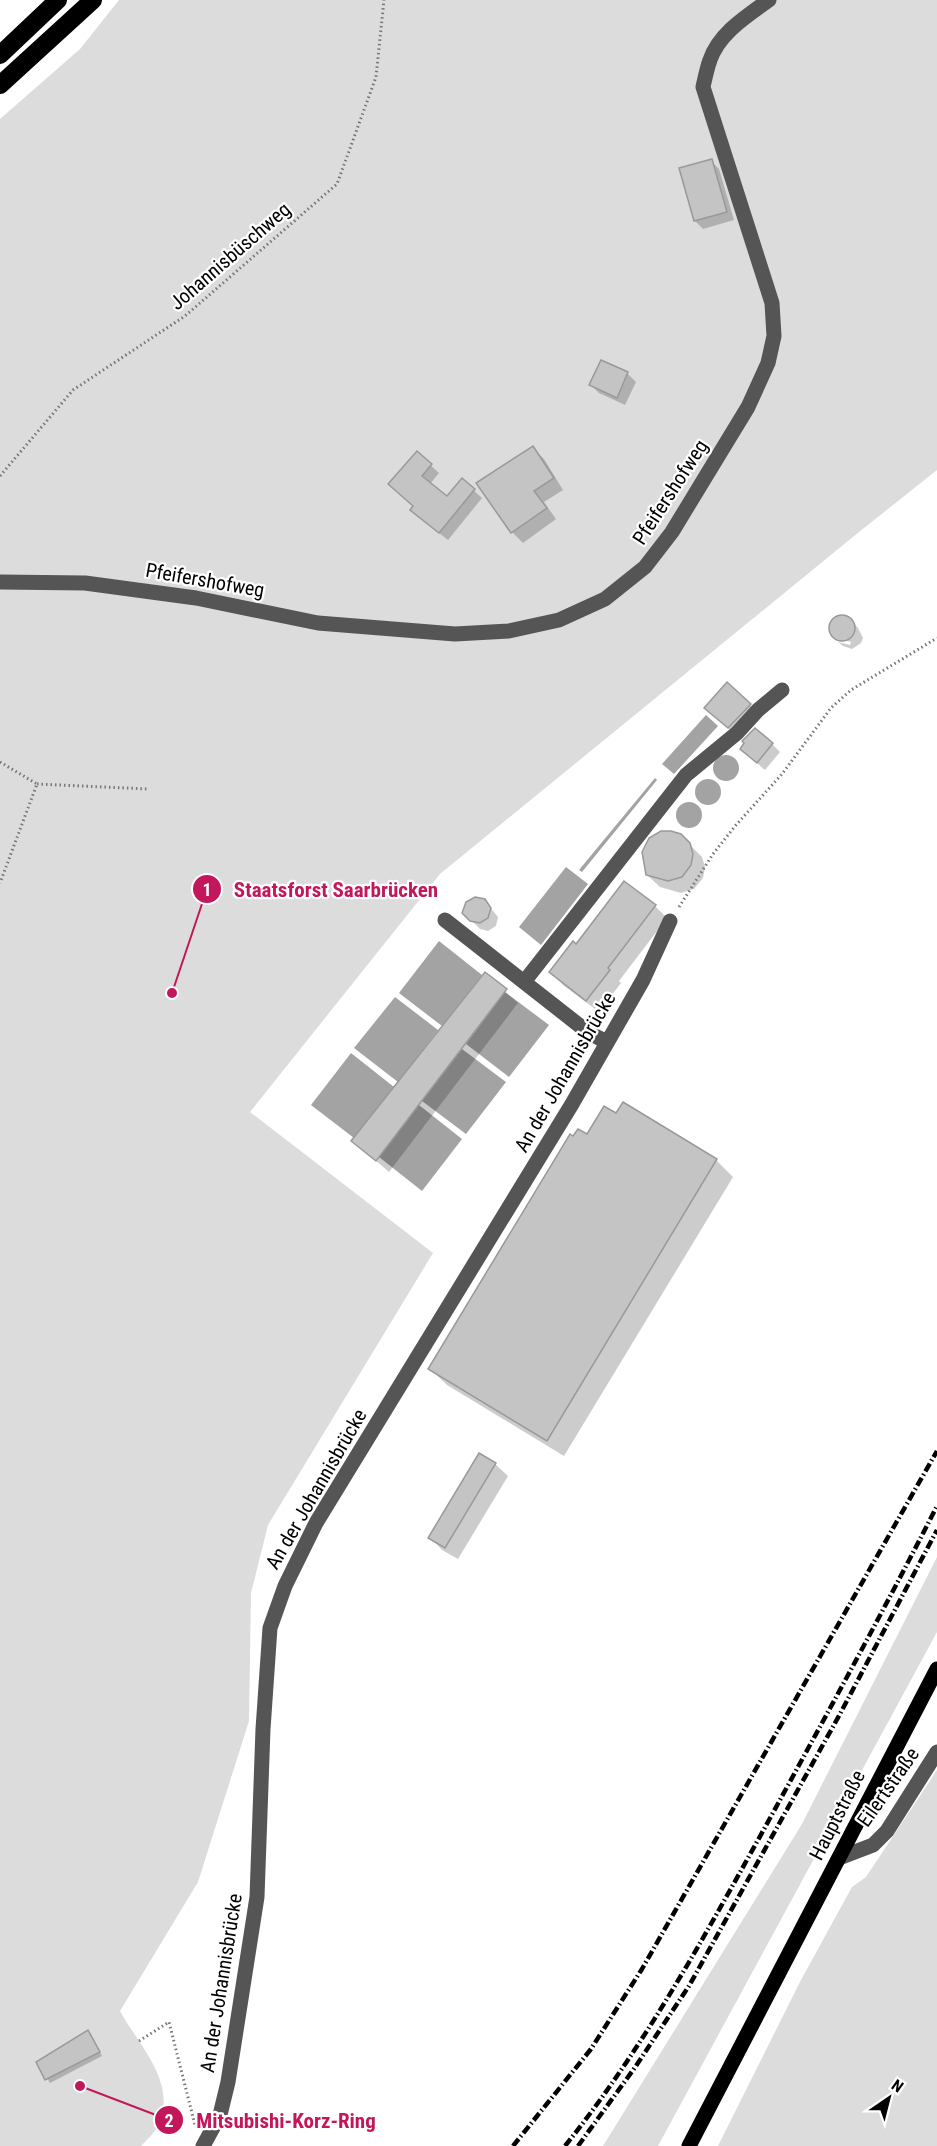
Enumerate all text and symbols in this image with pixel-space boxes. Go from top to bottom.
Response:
street label: Johannisbüschweg [165,197,295,315]
street label: Pfeifershofweg [627,435,713,549]
street label: Pfeifershofweg [144,558,266,602]
callout: Staatsforst Saarbrücken [192,870,451,909]
text: Staatsforst Saarbrücken [234,878,438,902]
text: 1 [202,879,212,900]
street label: An der Johannisbrücke [509,988,621,1156]
street label: An der Johannisbrücke [260,1405,372,1573]
street label: Eilertstraße [852,1743,924,1831]
street label: Hauptstraße [804,1766,870,1864]
street label: An der Johannisbrücke [195,1892,247,2074]
north arrow [859,2068,919,2128]
text: N [888,2076,907,2097]
callout: Mitsubishi-Korz-Ring [154,2101,387,2140]
text: Mitsubishi-Korz-Ring [196,2109,376,2133]
text: 2 [164,2110,174,2131]

